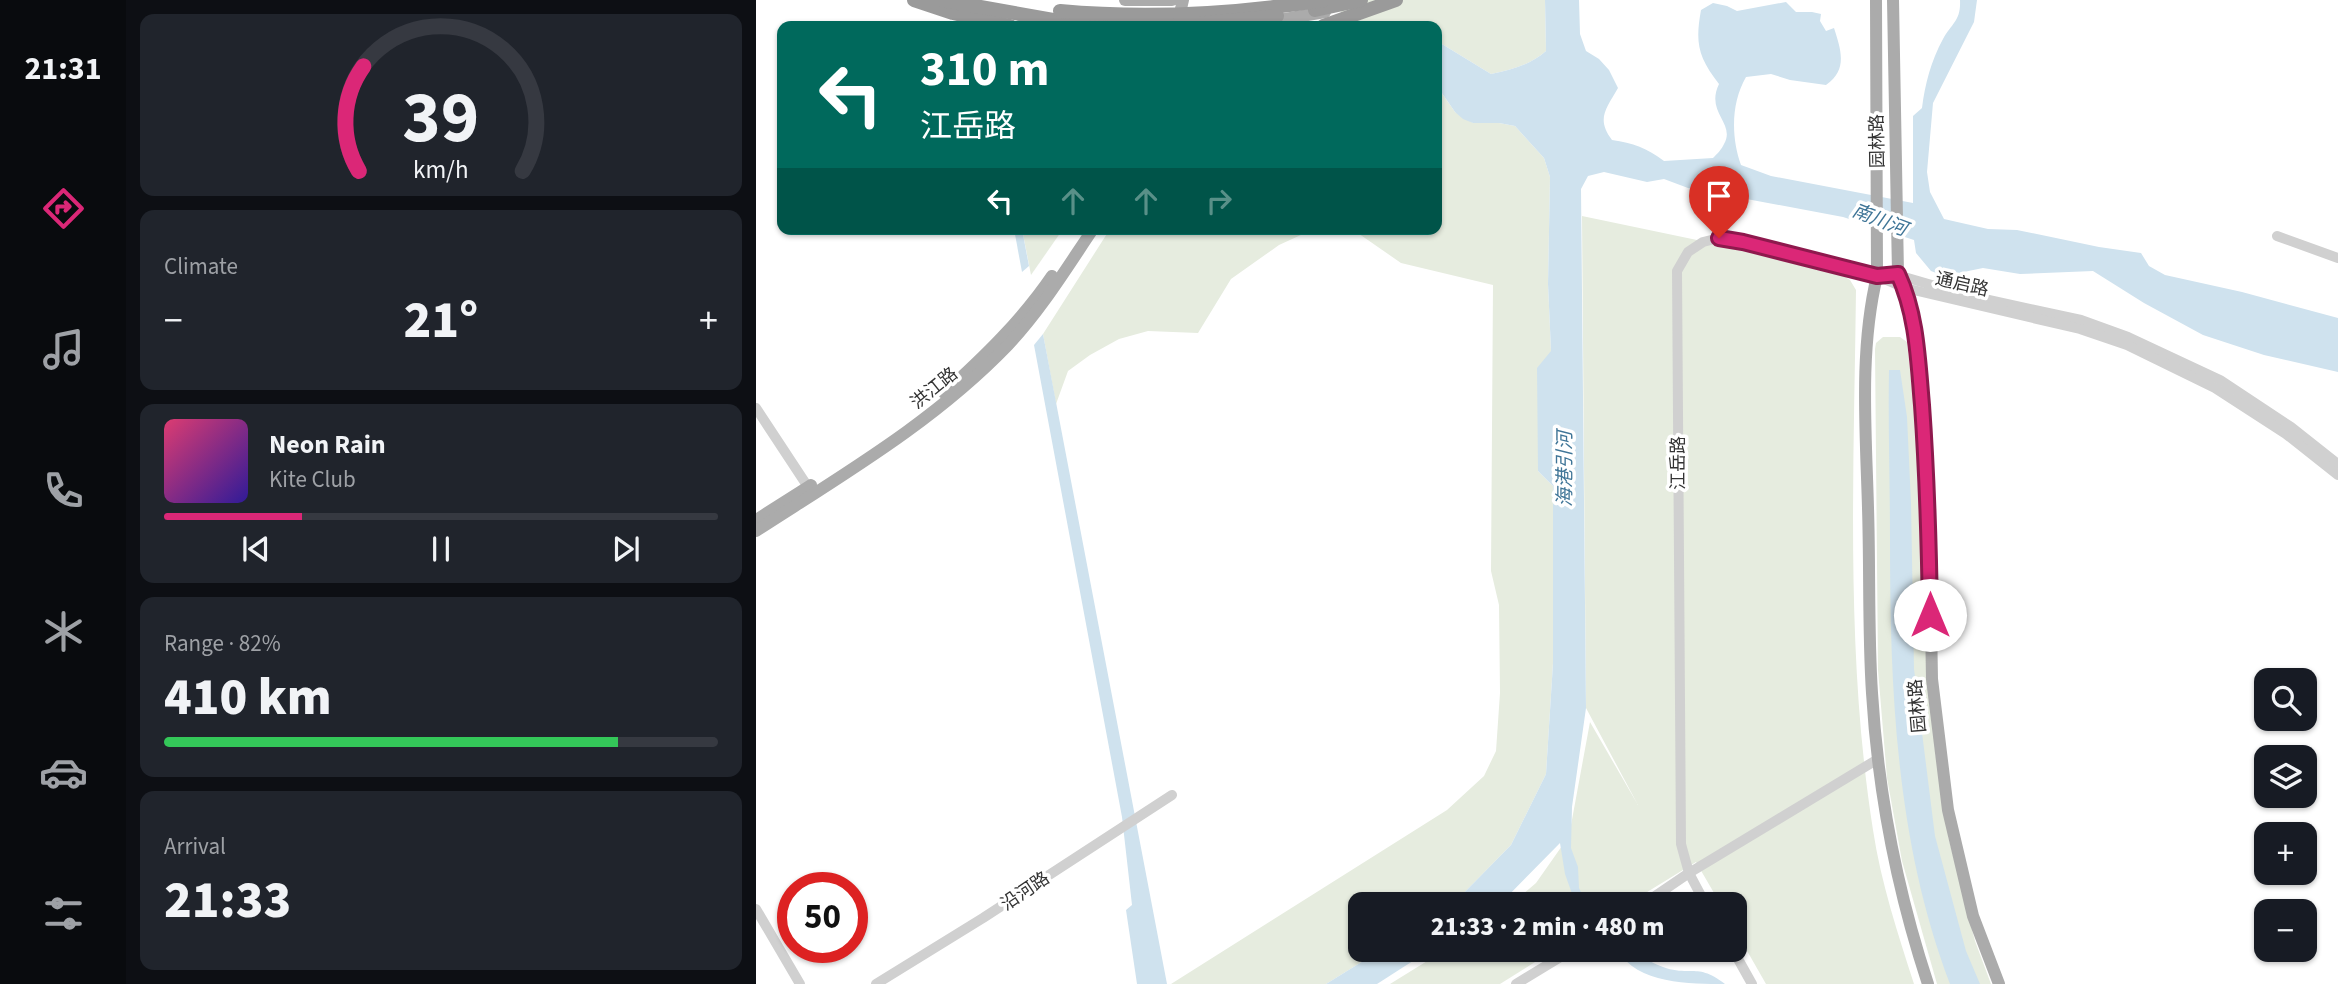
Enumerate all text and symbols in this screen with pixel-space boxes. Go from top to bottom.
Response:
text: 310 m [920,35,1049,105]
text: 21:31 [24,46,102,92]
icon: left [805,49,896,140]
text: 39 [403,66,479,170]
text: 江岳路 [920,104,1016,150]
street label: 园林路 [1865,114,1890,168]
text: km/h [413,152,469,188]
pin [1689,166,1749,238]
icon: arrive [1700,177,1738,215]
icon: left [981,182,1019,220]
icon: ahead [1054,182,1092,220]
icon: ahead [1127,182,1165,220]
icon: right [1200,182,1238,220]
icon: directions [39,184,88,233]
water label: 南川河 [1848,198,1915,245]
text: Climate [164,250,238,283]
street label: 通启路 [1933,266,1991,303]
text: 21° [404,284,478,358]
text: − [164,294,183,348]
text: + [699,294,718,348]
icon: music [39,325,88,374]
street label: 洪江路 [905,362,963,415]
text: Neon Rain [269,426,386,463]
water label: 海港引河 [1552,427,1579,507]
street label: 江岳路 [1666,436,1691,490]
text: Kite Club [269,463,356,496]
icon: phone [39,466,88,515]
icon: previous [237,530,275,568]
icon: pause [422,530,460,568]
icon: next [607,530,645,568]
position arrow [1893,578,1967,652]
icon: climate [39,607,88,656]
text: Range · 82% [164,627,281,660]
text: 410 km [164,661,332,735]
map controls [2254,668,2317,962]
button: search [2254,668,2317,731]
street label: 园林路 [1903,678,1932,734]
button: layers [2254,745,2317,808]
icon: car [39,748,88,797]
button: + [2254,822,2317,885]
text: Arrival [164,830,226,863]
text: 21:33 [164,864,291,938]
street label: 沿河路 [996,866,1055,917]
speed limit sign: 50 [777,872,868,963]
icon: filters [39,889,88,938]
button: − [2254,899,2317,962]
text: 21:33 · 2 min · 480 m [1431,908,1664,945]

